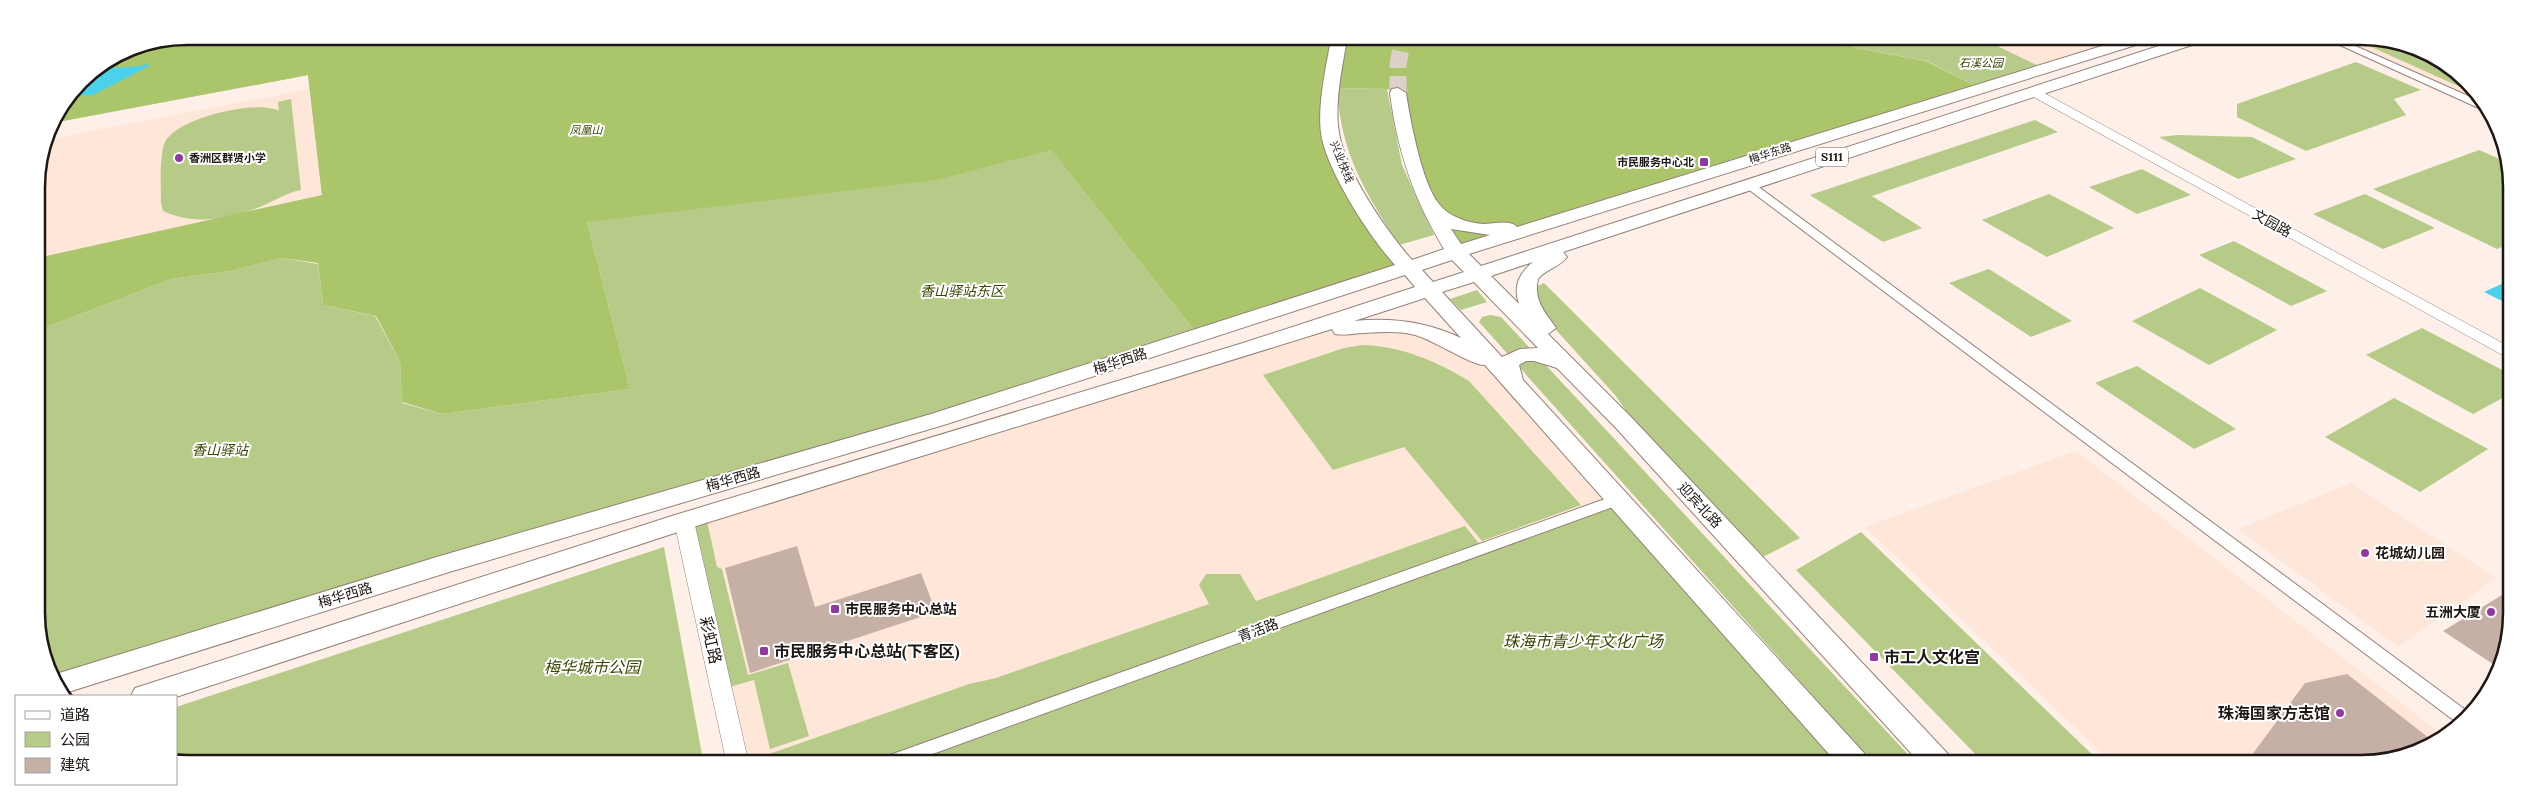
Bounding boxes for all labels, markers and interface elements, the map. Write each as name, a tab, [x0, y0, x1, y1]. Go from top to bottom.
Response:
park label: 石溪公园	[1959, 56, 2005, 70]
park label: 凤凰山	[570, 123, 603, 137]
street label: 兴业快线	[1327, 139, 1357, 185]
street label: 梅华东路	[1747, 140, 1793, 166]
road number: S111	[1816, 148, 1848, 166]
place label: 香洲区群贤小学	[189, 151, 266, 165]
marker: 香洲区群贤小学	[173, 152, 185, 164]
place label: 市民服务中心北	[1617, 155, 1694, 169]
marker: 市民服务中心北	[1698, 156, 1710, 168]
street label: 文园路	[2249, 205, 2295, 241]
park label: 香山驿站东区	[920, 282, 1006, 300]
street label: 梅华西路	[1091, 344, 1149, 378]
park label: 香山驿站	[192, 441, 250, 459]
street label: 梅华西路	[704, 463, 762, 495]
street label: 迎宾北路	[1674, 478, 1726, 532]
place label: 花城幼儿园	[2375, 544, 2445, 562]
marker: 花城幼儿园	[2359, 547, 2371, 559]
street label: 梅华西路	[316, 578, 374, 612]
place label: 市民服务中心总站	[845, 600, 957, 618]
marker: 市民服务中心总站	[829, 603, 841, 615]
place label: 五洲大厦	[2425, 603, 2481, 621]
marker: 五洲大厦	[2485, 606, 2497, 618]
street label: 彩虹路	[696, 614, 726, 666]
street label: 青活路	[1235, 614, 1281, 646]
park label: 珠海市青少年文化广场	[1503, 631, 1665, 651]
place label: 市民服务中心总站(下客区)	[774, 641, 960, 662]
marker: 市民服务中心总站(下客区)	[758, 645, 770, 657]
place label: 市工人文化宫	[1884, 647, 1980, 667]
marker: 市工人文化宫	[1868, 651, 1880, 663]
park label: 梅华城市公园	[544, 657, 642, 677]
legend	[15, 695, 178, 785]
place label: 珠海国家方志馆	[2218, 703, 2330, 723]
text: 道路	[60, 705, 90, 724]
marker: 珠海国家方志馆	[2334, 707, 2346, 719]
text: 公园	[60, 730, 90, 749]
text: 建筑	[60, 755, 90, 774]

